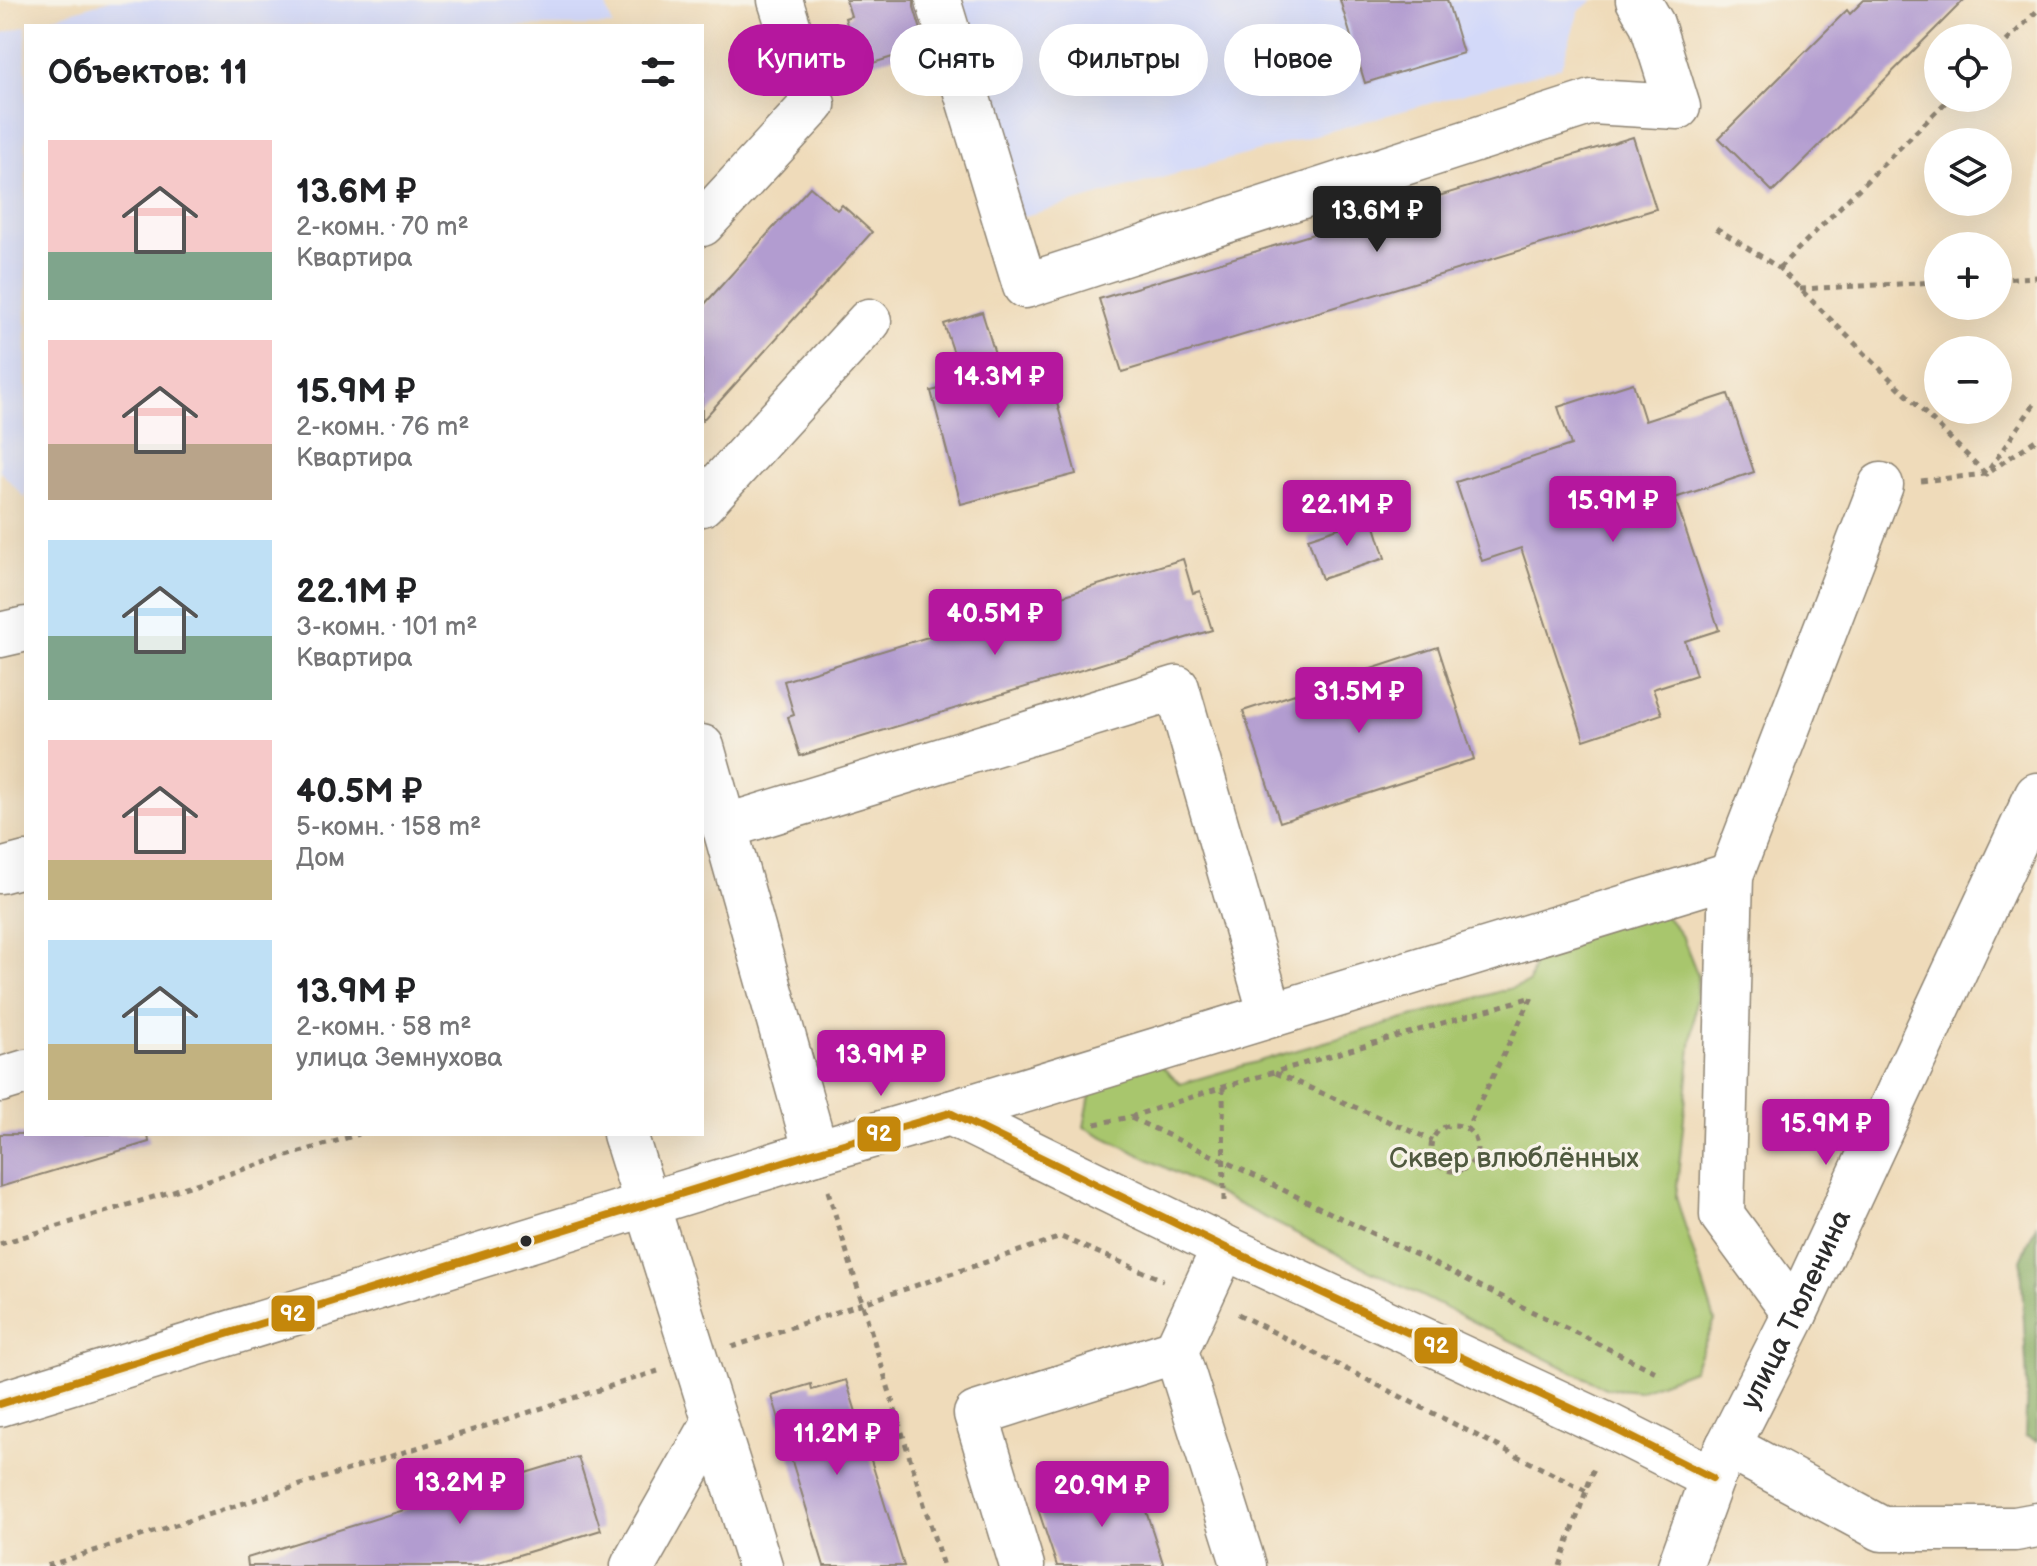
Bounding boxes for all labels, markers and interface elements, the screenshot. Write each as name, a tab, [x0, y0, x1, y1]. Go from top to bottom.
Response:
chip: Купить	[728, 24, 874, 96]
chip: Снять	[890, 24, 1023, 96]
chip: Фильтры	[1039, 24, 1208, 96]
chip: Новое	[1224, 24, 1361, 96]
map controls	[1924, 24, 2012, 424]
button: locate	[1924, 24, 2012, 112]
icon: filters	[636, 50, 680, 94]
text: Объектов: 11	[48, 52, 248, 93]
button: layers	[1924, 128, 2012, 216]
text: 13.6M ₽	[296, 171, 417, 212]
icon: home	[112, 172, 208, 268]
pin: 13.6M ₽	[1303, 186, 1451, 254]
text: 13.6M ₽	[1331, 196, 1423, 227]
text: 2-комн. · 70 m²	[296, 212, 469, 243]
button: +	[1924, 232, 2012, 320]
text: Квартира	[296, 243, 413, 274]
button: −	[1924, 336, 2012, 424]
pin: 14.3M ₽	[925, 352, 1073, 420]
text: 14.3M ₽	[953, 362, 1045, 393]
text: 15.9M ₽	[296, 371, 416, 412]
icon: home	[112, 372, 208, 468]
text: 2-комн. · 76 m²	[296, 412, 469, 443]
text: Квартира	[296, 443, 413, 474]
pin: 15.9M ₽	[1539, 476, 1687, 544]
pin: 22.1M ₽	[1273, 480, 1421, 548]
text: 15.9M ₽	[1567, 486, 1659, 517]
text: 22.1M ₽	[1301, 490, 1393, 521]
text: 22.1M ₽	[296, 571, 417, 612]
icon: home	[112, 572, 208, 668]
pin: 40.5M ₽	[921, 589, 1069, 657]
text: 40.5M ₽	[947, 599, 1043, 630]
text: 3-комн. · 101 m²	[296, 612, 478, 643]
text: Квартира	[296, 643, 413, 674]
pin: 31.5M ₽	[1285, 667, 1433, 735]
text: 31.5M ₽	[1313, 677, 1405, 708]
text: 40.5M ₽	[296, 771, 423, 812]
icon: home	[112, 772, 208, 868]
text: 5-комн. · 158 m²	[296, 812, 481, 843]
text: Дом	[296, 843, 345, 874]
text: 13.9M ₽	[296, 971, 416, 1012]
icon: home	[112, 972, 208, 1068]
text: 2-комн. · 58 m²	[296, 1012, 472, 1043]
pin: 13.9M ₽	[807, 1030, 955, 1098]
text: 13.9M ₽	[835, 1040, 927, 1071]
text: улица Земнухова	[296, 1043, 503, 1074]
pin: 15.9M ₽	[1752, 1099, 1900, 1167]
text: 15.9M ₽	[1780, 1109, 1872, 1140]
line badge: 92	[856, 1115, 902, 1153]
text: 92	[866, 1121, 892, 1148]
park label: Сквер влюблённых	[1389, 1142, 1639, 1175]
street label: улица Тюленина	[1733, 1204, 1858, 1414]
unlabelled marker	[518, 1233, 534, 1249]
line badge: 92	[270, 1294, 316, 1333]
text: 92	[280, 1301, 306, 1328]
line badge: 92	[1413, 1326, 1459, 1365]
text: 92	[1423, 1333, 1449, 1360]
pin: 11.2M ₽	[763, 1409, 911, 1477]
text: 11.2M ₽	[793, 1419, 881, 1450]
pin: 13.2M ₽	[386, 1458, 534, 1526]
pin: 20.9M ₽	[1028, 1461, 1176, 1529]
text: 13.2M ₽	[414, 1468, 506, 1499]
text: 20.9M ₽	[1054, 1471, 1150, 1502]

